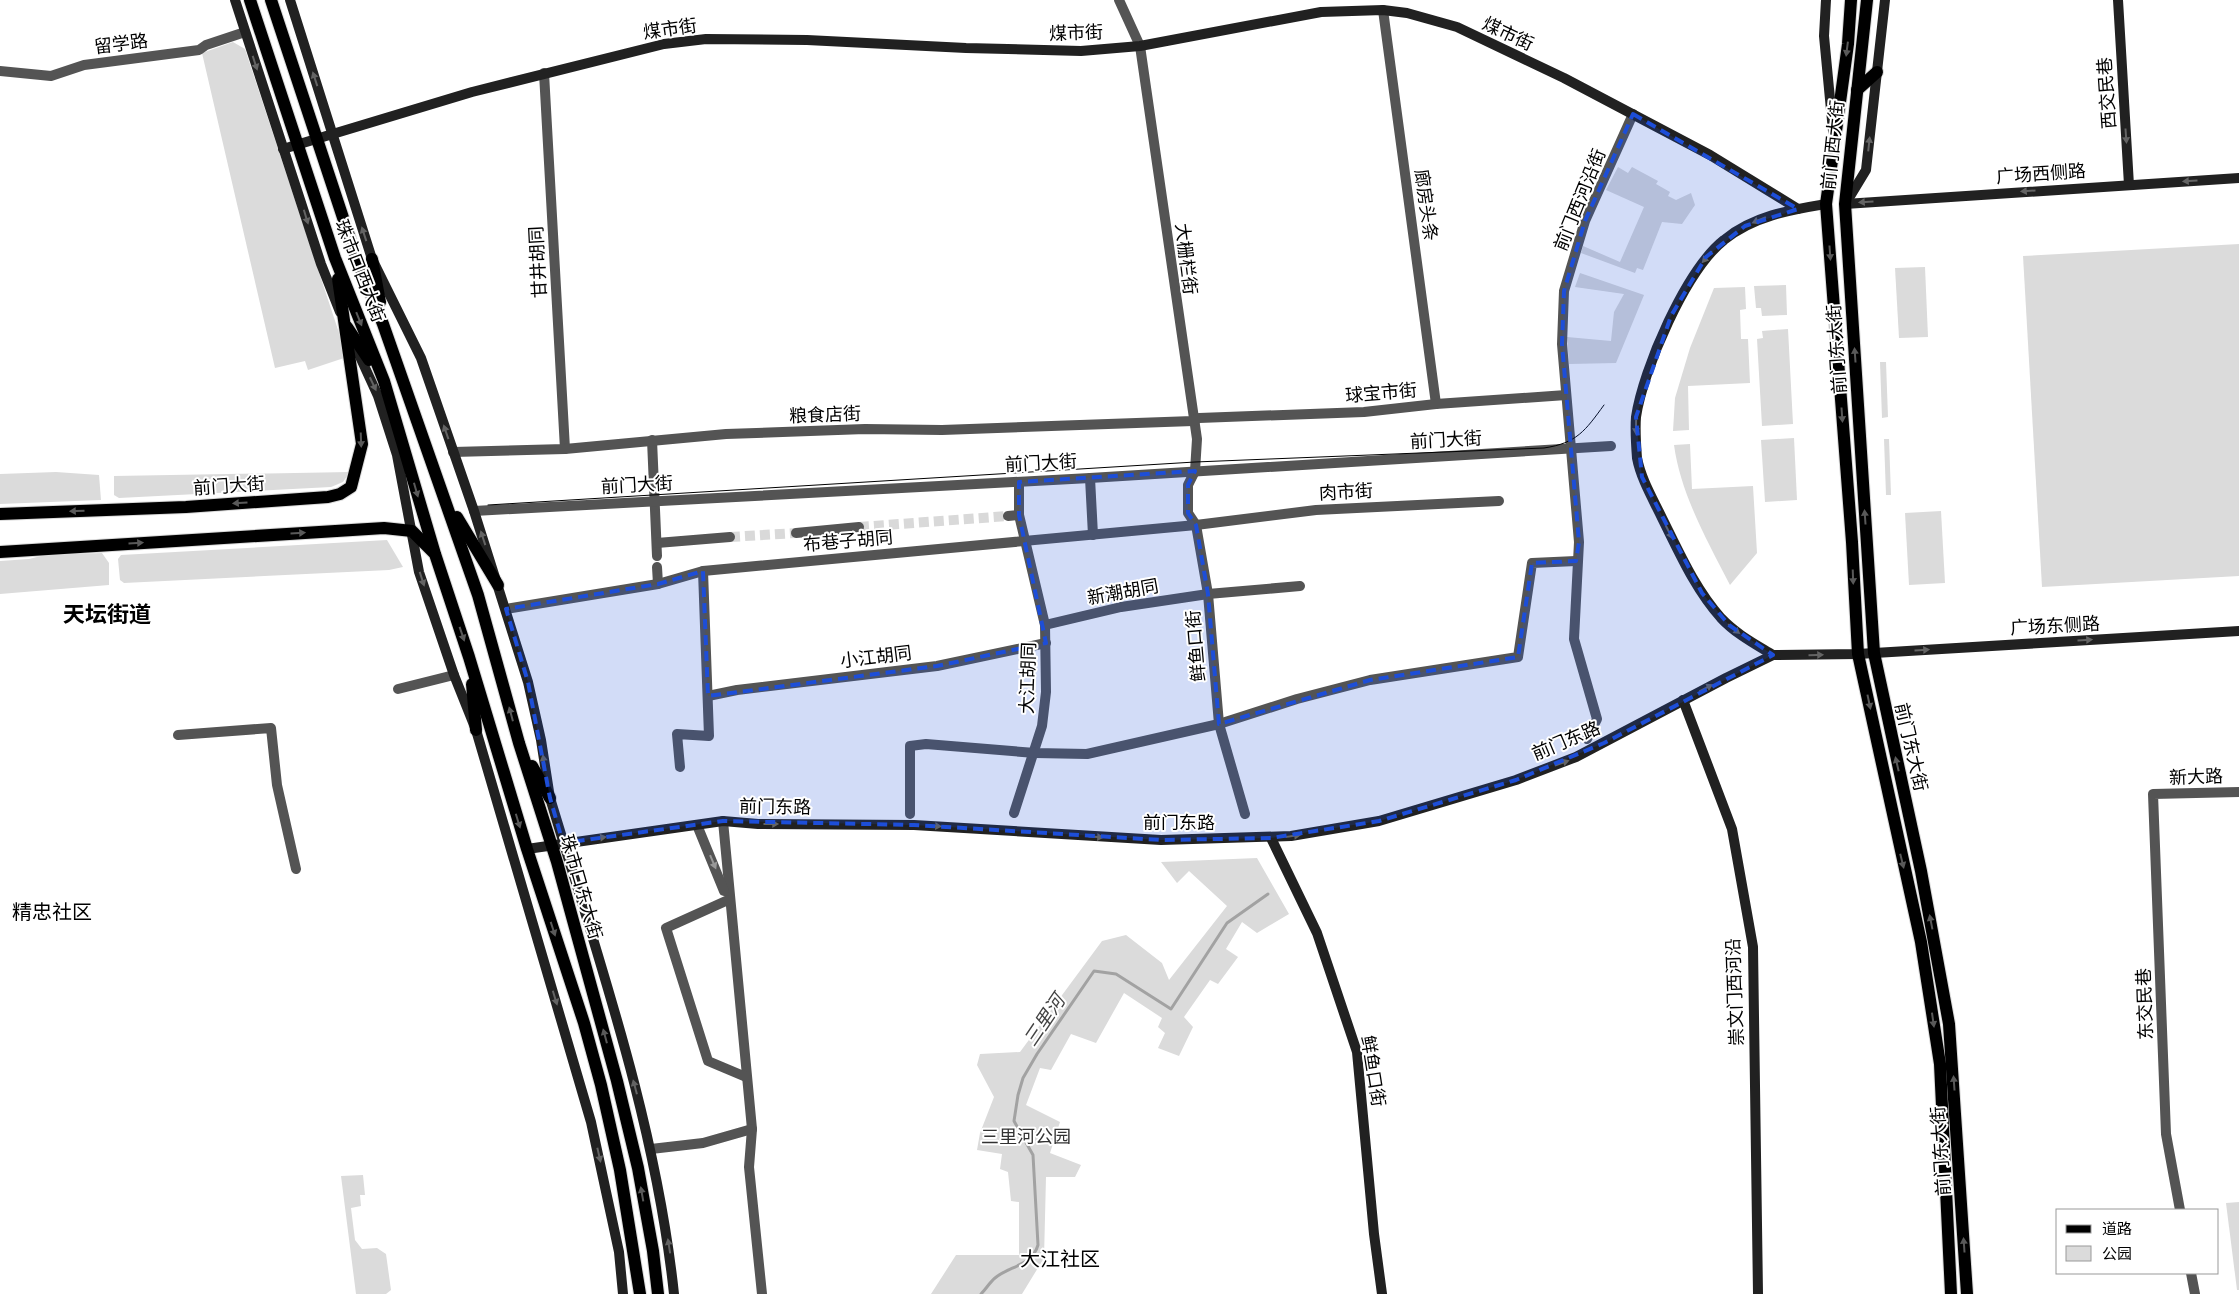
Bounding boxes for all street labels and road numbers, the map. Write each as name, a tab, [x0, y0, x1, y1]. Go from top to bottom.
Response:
street label: 煤市街	[1479, 12, 1538, 54]
street label: 煤市街	[642, 13, 698, 43]
street label: 煤市街	[1049, 20, 1103, 44]
street label: 留学路	[93, 29, 149, 57]
street label: 西交民巷	[2093, 56, 2119, 130]
street label: 前门西大街	[1816, 99, 1848, 191]
street label: 前门西河沿街	[1549, 145, 1610, 254]
street label: 广场西侧路	[1995, 159, 2087, 187]
street label: 廊房头条	[1411, 168, 1443, 242]
street label: 珠市口西大街	[331, 216, 391, 325]
street label: 大栅栏街	[1172, 222, 1202, 296]
street label: 甘井胡同	[524, 226, 550, 299]
street label: 前门东大街	[1822, 303, 1850, 395]
street label: 球宝市街	[1344, 378, 1418, 406]
street label: 粮食店街	[789, 402, 861, 426]
street label: 前门大街	[1409, 426, 1482, 452]
street label: 前门大街	[1004, 449, 1077, 475]
street label: 前门大街	[600, 471, 673, 497]
street label: 前门大街	[192, 472, 266, 498]
street label: 肉市街	[1318, 479, 1373, 503]
street label: 布巷子胡同	[802, 525, 894, 555]
street label: 新潮胡同	[1085, 574, 1160, 608]
street label: 鲜鱼口街	[1181, 609, 1209, 683]
street label: 广场东侧路	[2009, 612, 2100, 638]
street label: 小江胡同	[839, 641, 913, 671]
street label: 大江胡同	[1015, 642, 1039, 714]
street label: 前门东大街	[1891, 700, 1933, 793]
street label: 前门东路	[1528, 716, 1603, 764]
street label: 新大路	[2169, 764, 2223, 788]
street label: 前门东路	[739, 794, 811, 818]
street label: 前门东路	[1143, 811, 1215, 833]
street label: 珠市口东大街	[557, 832, 607, 942]
street label: 崇文门西河沿	[1721, 938, 1747, 1046]
street label: 东交民巷	[2132, 968, 2156, 1040]
street label: 鲜鱼口街	[1357, 1034, 1390, 1108]
street label: 前门东大街	[1926, 1105, 1954, 1197]

